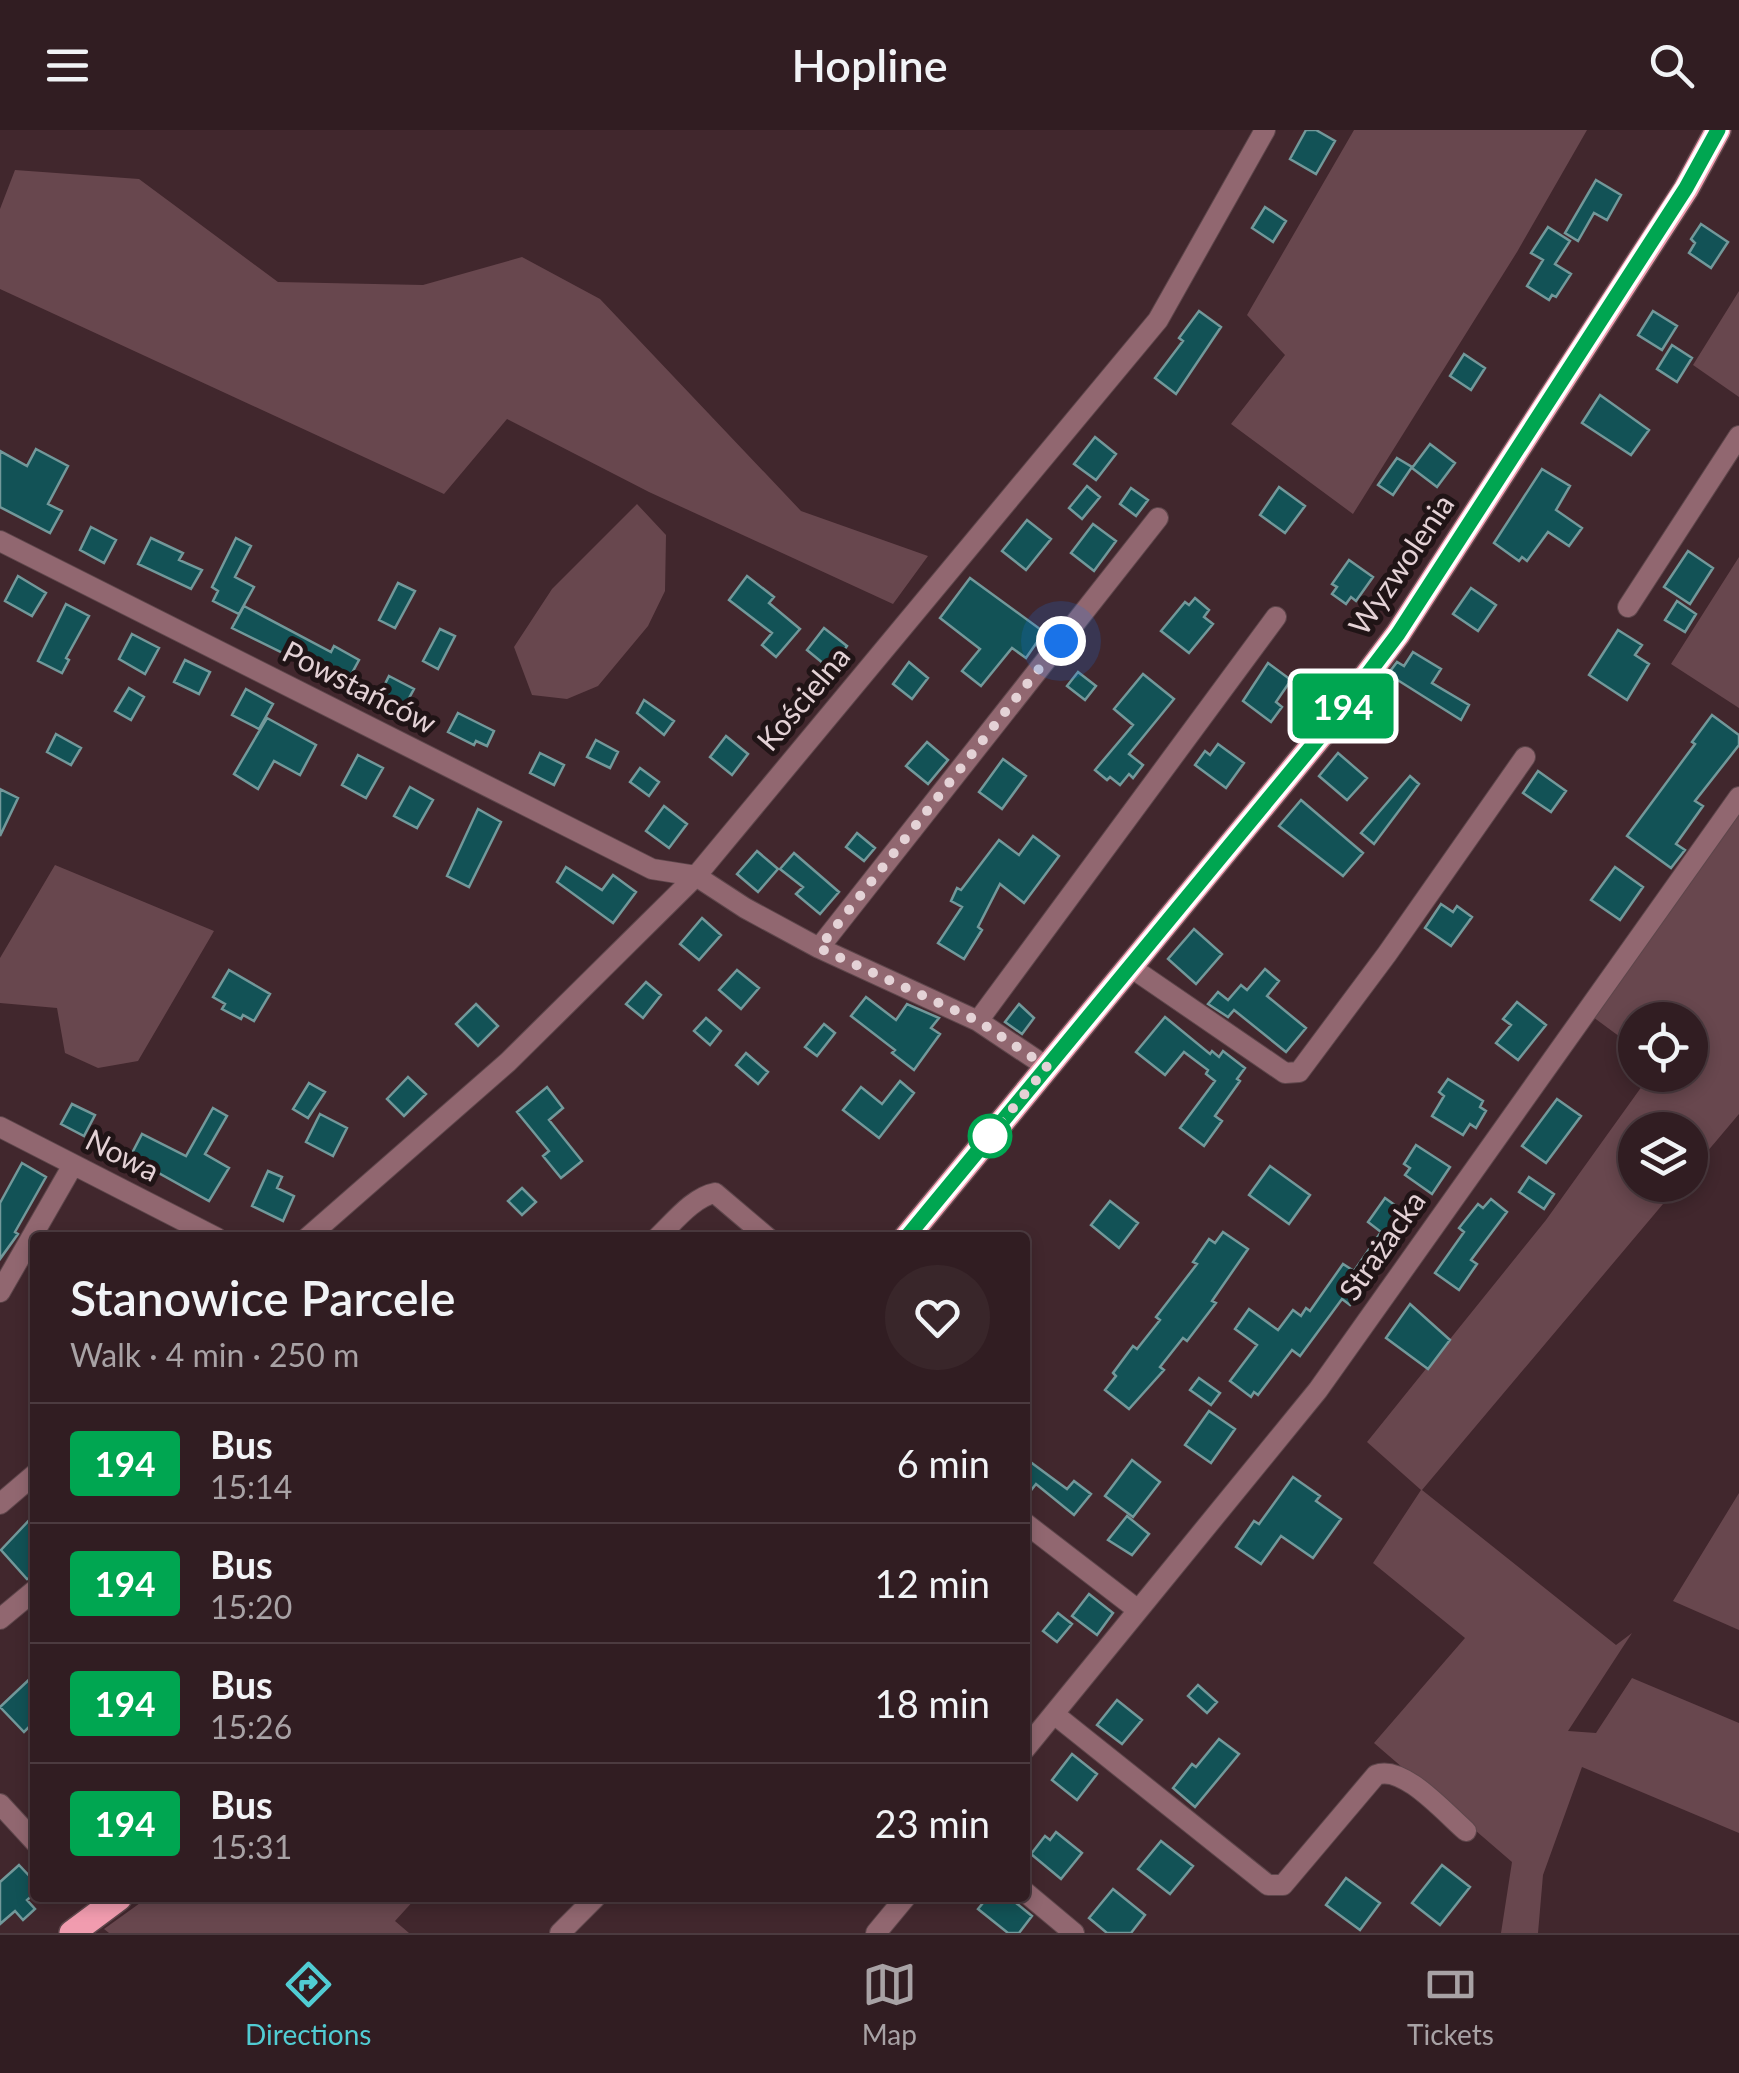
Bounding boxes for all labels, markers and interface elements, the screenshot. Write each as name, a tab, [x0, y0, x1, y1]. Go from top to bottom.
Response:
icon: menu	[40, 38, 95, 93]
text: Hopline	[791, 38, 948, 92]
icon: search	[1644, 38, 1699, 93]
street label: Wyzwolenia	[1340, 487, 1460, 641]
your location	[1036, 616, 1086, 666]
street label: Powstańców	[277, 632, 443, 740]
street label: Kościelna	[749, 638, 856, 757]
line badge: 194	[1286, 674, 1400, 738]
text: 194	[1313, 685, 1373, 727]
map controls	[1618, 1002, 1708, 1202]
button: locate	[1618, 1002, 1708, 1092]
button: layers	[1618, 1112, 1708, 1202]
unlabelled marker	[969, 1115, 1011, 1157]
street label: Nowa	[80, 1121, 166, 1188]
street label: Strażacka	[1331, 1183, 1432, 1306]
button: heart	[885, 1265, 990, 1370]
text: Stanowice Parcele	[70, 1269, 456, 1326]
text: Walk · 4 min · 250 m	[70, 1335, 359, 1374]
text: Bus	[210, 1421, 273, 1467]
text: 6 min	[897, 1440, 990, 1486]
text: 194	[95, 1442, 155, 1484]
text: 15:14	[210, 1467, 292, 1506]
text: Bus	[210, 1541, 273, 1587]
text: 12 min	[875, 1560, 990, 1606]
text: 194	[95, 1562, 155, 1604]
text: 15:20	[210, 1587, 292, 1626]
text: Bus	[210, 1661, 273, 1707]
text: 18 min	[875, 1680, 990, 1726]
text: 194	[95, 1682, 155, 1724]
text: 15:26	[210, 1707, 292, 1746]
text: Bus	[210, 1781, 273, 1827]
text: 23 min	[875, 1800, 990, 1846]
text: 194	[95, 1802, 155, 1844]
text: 15:31	[210, 1827, 292, 1866]
tab: Directions	[245, 1957, 371, 2051]
tab: Map	[862, 1957, 917, 2051]
tab: Tickets	[1407, 1957, 1494, 2051]

